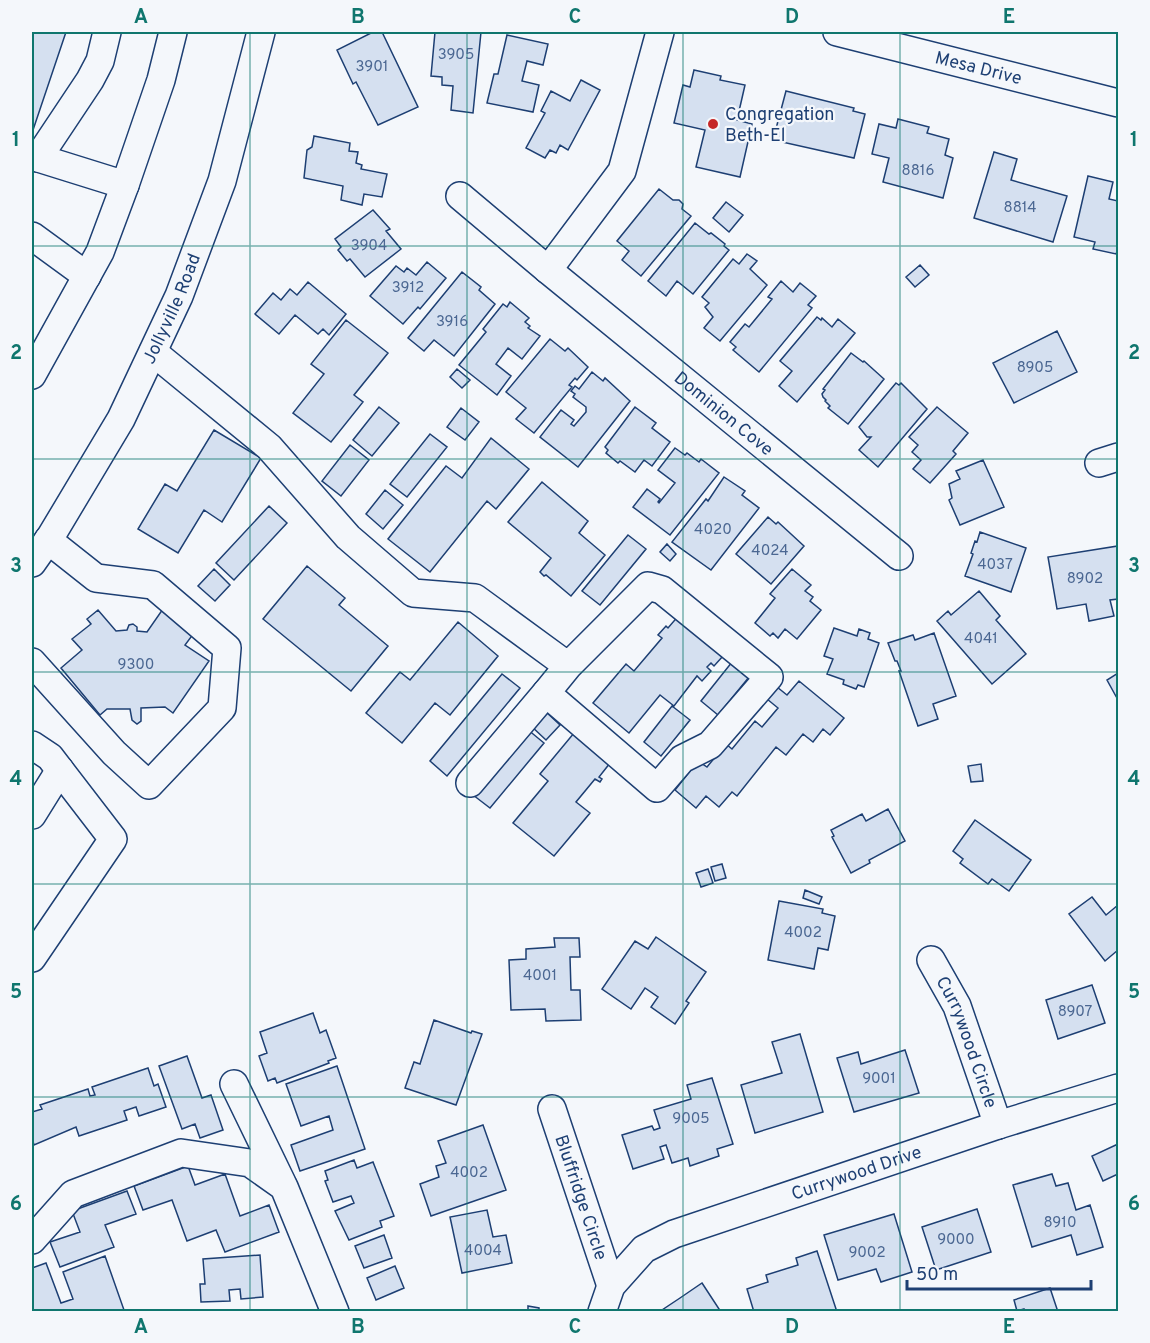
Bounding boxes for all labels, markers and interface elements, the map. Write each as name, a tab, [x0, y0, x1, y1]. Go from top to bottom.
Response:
text: A	[134, 5, 148, 31]
text: B	[351, 5, 365, 31]
text: C	[569, 5, 581, 31]
text: D	[785, 5, 799, 31]
text: E	[1003, 5, 1015, 31]
house number: 3905	[438, 46, 474, 65]
street label: Mesa Drive	[932, 47, 1024, 91]
house number: 3901	[356, 58, 388, 77]
place label: Congregation Beth-El	[725, 104, 834, 148]
marker: Congregation Beth-El	[706, 117, 720, 131]
text: 1	[12, 128, 20, 154]
text: 1	[1130, 128, 1138, 154]
house number: 8816	[902, 162, 934, 181]
house number: 8814	[1004, 199, 1036, 218]
house number: 3904	[351, 237, 387, 256]
street label: Jollyville Road	[139, 251, 207, 368]
house number: 3912	[392, 279, 424, 298]
house number: 3916	[436, 313, 468, 332]
text: 2	[10, 341, 22, 367]
text: 2	[1128, 341, 1140, 367]
house number: 8905	[1017, 359, 1053, 378]
street label: Dominion Cove	[669, 367, 777, 462]
house number: 4020	[694, 521, 732, 540]
house number: 4024	[751, 542, 789, 561]
text: 3	[10, 554, 22, 580]
text: 3	[1128, 554, 1140, 580]
house number: 4037	[977, 556, 1013, 575]
house number: 8902	[1067, 570, 1103, 589]
house number: 4041	[964, 630, 998, 649]
house number: 9300	[118, 656, 154, 675]
text: 4	[10, 767, 22, 793]
text: 4	[1128, 767, 1140, 793]
house number: 4002	[784, 924, 822, 943]
house number: 4001	[523, 967, 557, 986]
street label: Currywood Circle	[930, 973, 1001, 1111]
text: 5	[10, 980, 22, 1006]
text: 5	[1128, 980, 1140, 1006]
house number: 8907	[1058, 1003, 1093, 1022]
house number: 9001	[862, 1070, 896, 1089]
house number: 9005	[672, 1110, 710, 1129]
street label: Bluffridge Circle	[548, 1132, 612, 1263]
street label: Currywood Drive	[789, 1142, 925, 1207]
house number: 4002	[450, 1164, 488, 1183]
text: 6	[10, 1192, 22, 1218]
text: 6	[1128, 1192, 1140, 1218]
house number: 8910	[1043, 1214, 1077, 1233]
house number: 9000	[937, 1231, 975, 1250]
house number: 4004	[464, 1242, 502, 1261]
house number: 9002	[848, 1244, 886, 1263]
scale bar	[907, 1253, 1092, 1291]
text: 50 m	[916, 1264, 958, 1287]
text: A	[134, 1315, 148, 1341]
text: B	[351, 1315, 365, 1341]
text: C	[569, 1315, 581, 1341]
text: D	[785, 1315, 799, 1341]
text: E	[1003, 1315, 1015, 1341]

